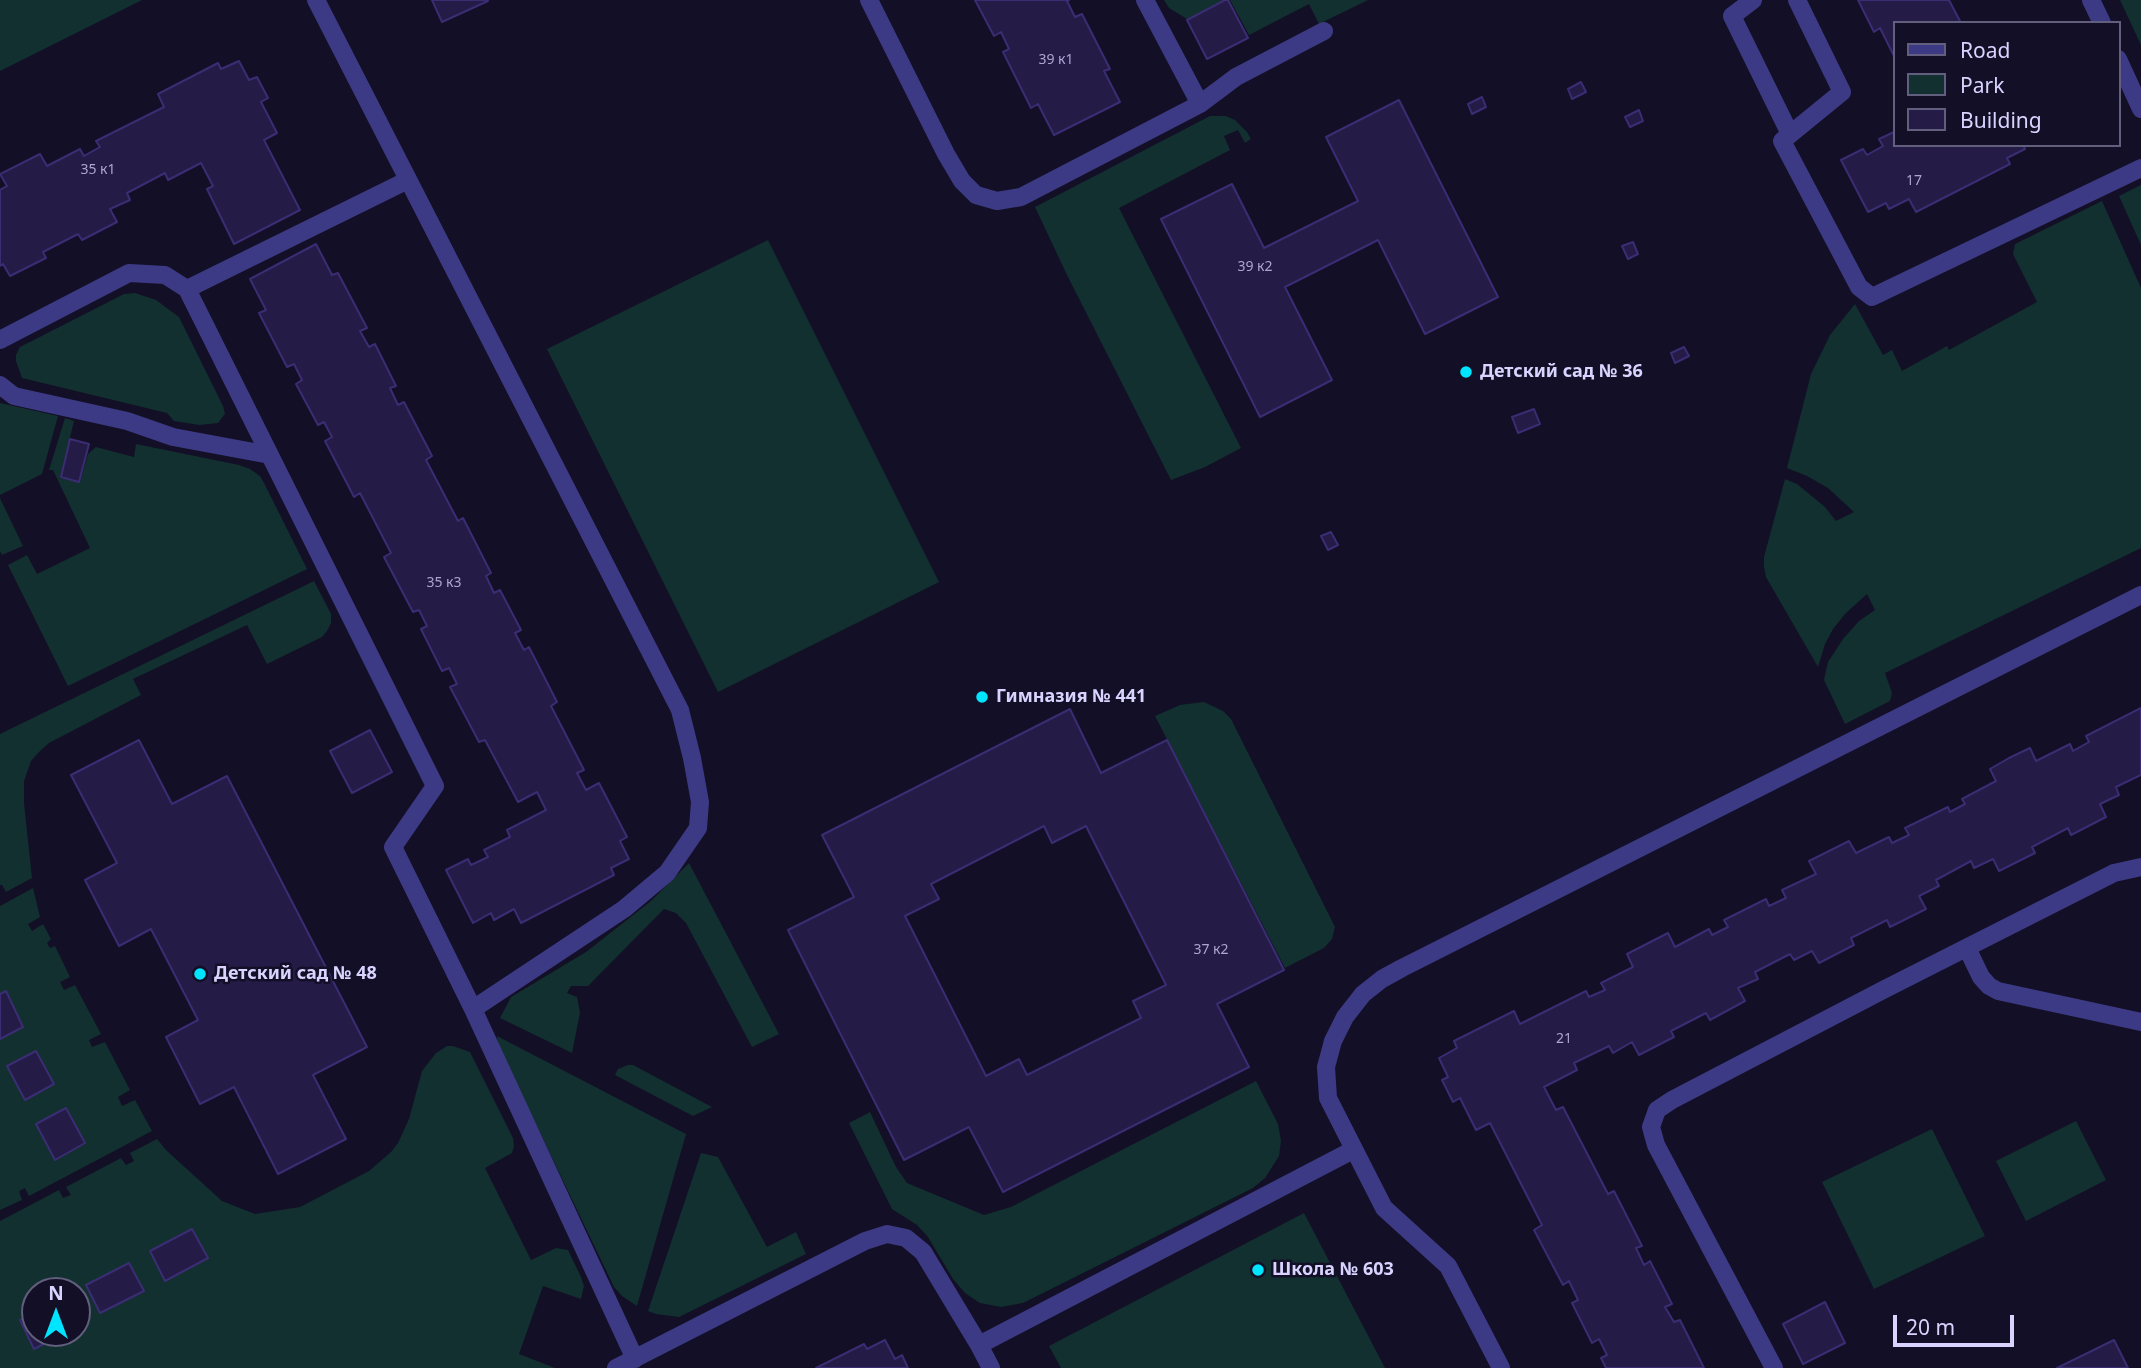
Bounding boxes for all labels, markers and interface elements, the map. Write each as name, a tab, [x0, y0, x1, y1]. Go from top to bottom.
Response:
legend	[1892, 21, 2120, 147]
text: Road	[1960, 36, 2010, 64]
house number: 39 к1	[1038, 52, 1074, 68]
text: Park	[1960, 71, 2004, 99]
text: Building	[1960, 106, 2042, 134]
house number: 35 к1	[80, 162, 116, 178]
house number: 17	[1906, 173, 1922, 189]
house number: 39 к2	[1237, 259, 1273, 275]
place label: Детский сад № 36	[1480, 361, 1643, 383]
marker: Детский сад № 36	[1458, 364, 1474, 380]
house number: 35 к3	[426, 575, 462, 591]
place label: Гимназия № 441	[996, 686, 1146, 708]
marker: Гимназия № 441	[974, 689, 990, 705]
house number: 37 к2	[1193, 942, 1229, 958]
place label: Детский сад № 48	[214, 963, 377, 985]
marker: Детский сад № 48	[192, 966, 208, 982]
house number: 21	[1556, 1031, 1572, 1047]
place label: Школа № 603	[1272, 1259, 1394, 1281]
marker: Школа № 603	[1250, 1262, 1266, 1278]
north arrow	[21, 1277, 91, 1347]
text: N	[48, 1280, 64, 1306]
scale bar	[1896, 1302, 2017, 1346]
text: 20 m	[1906, 1313, 1955, 1341]

